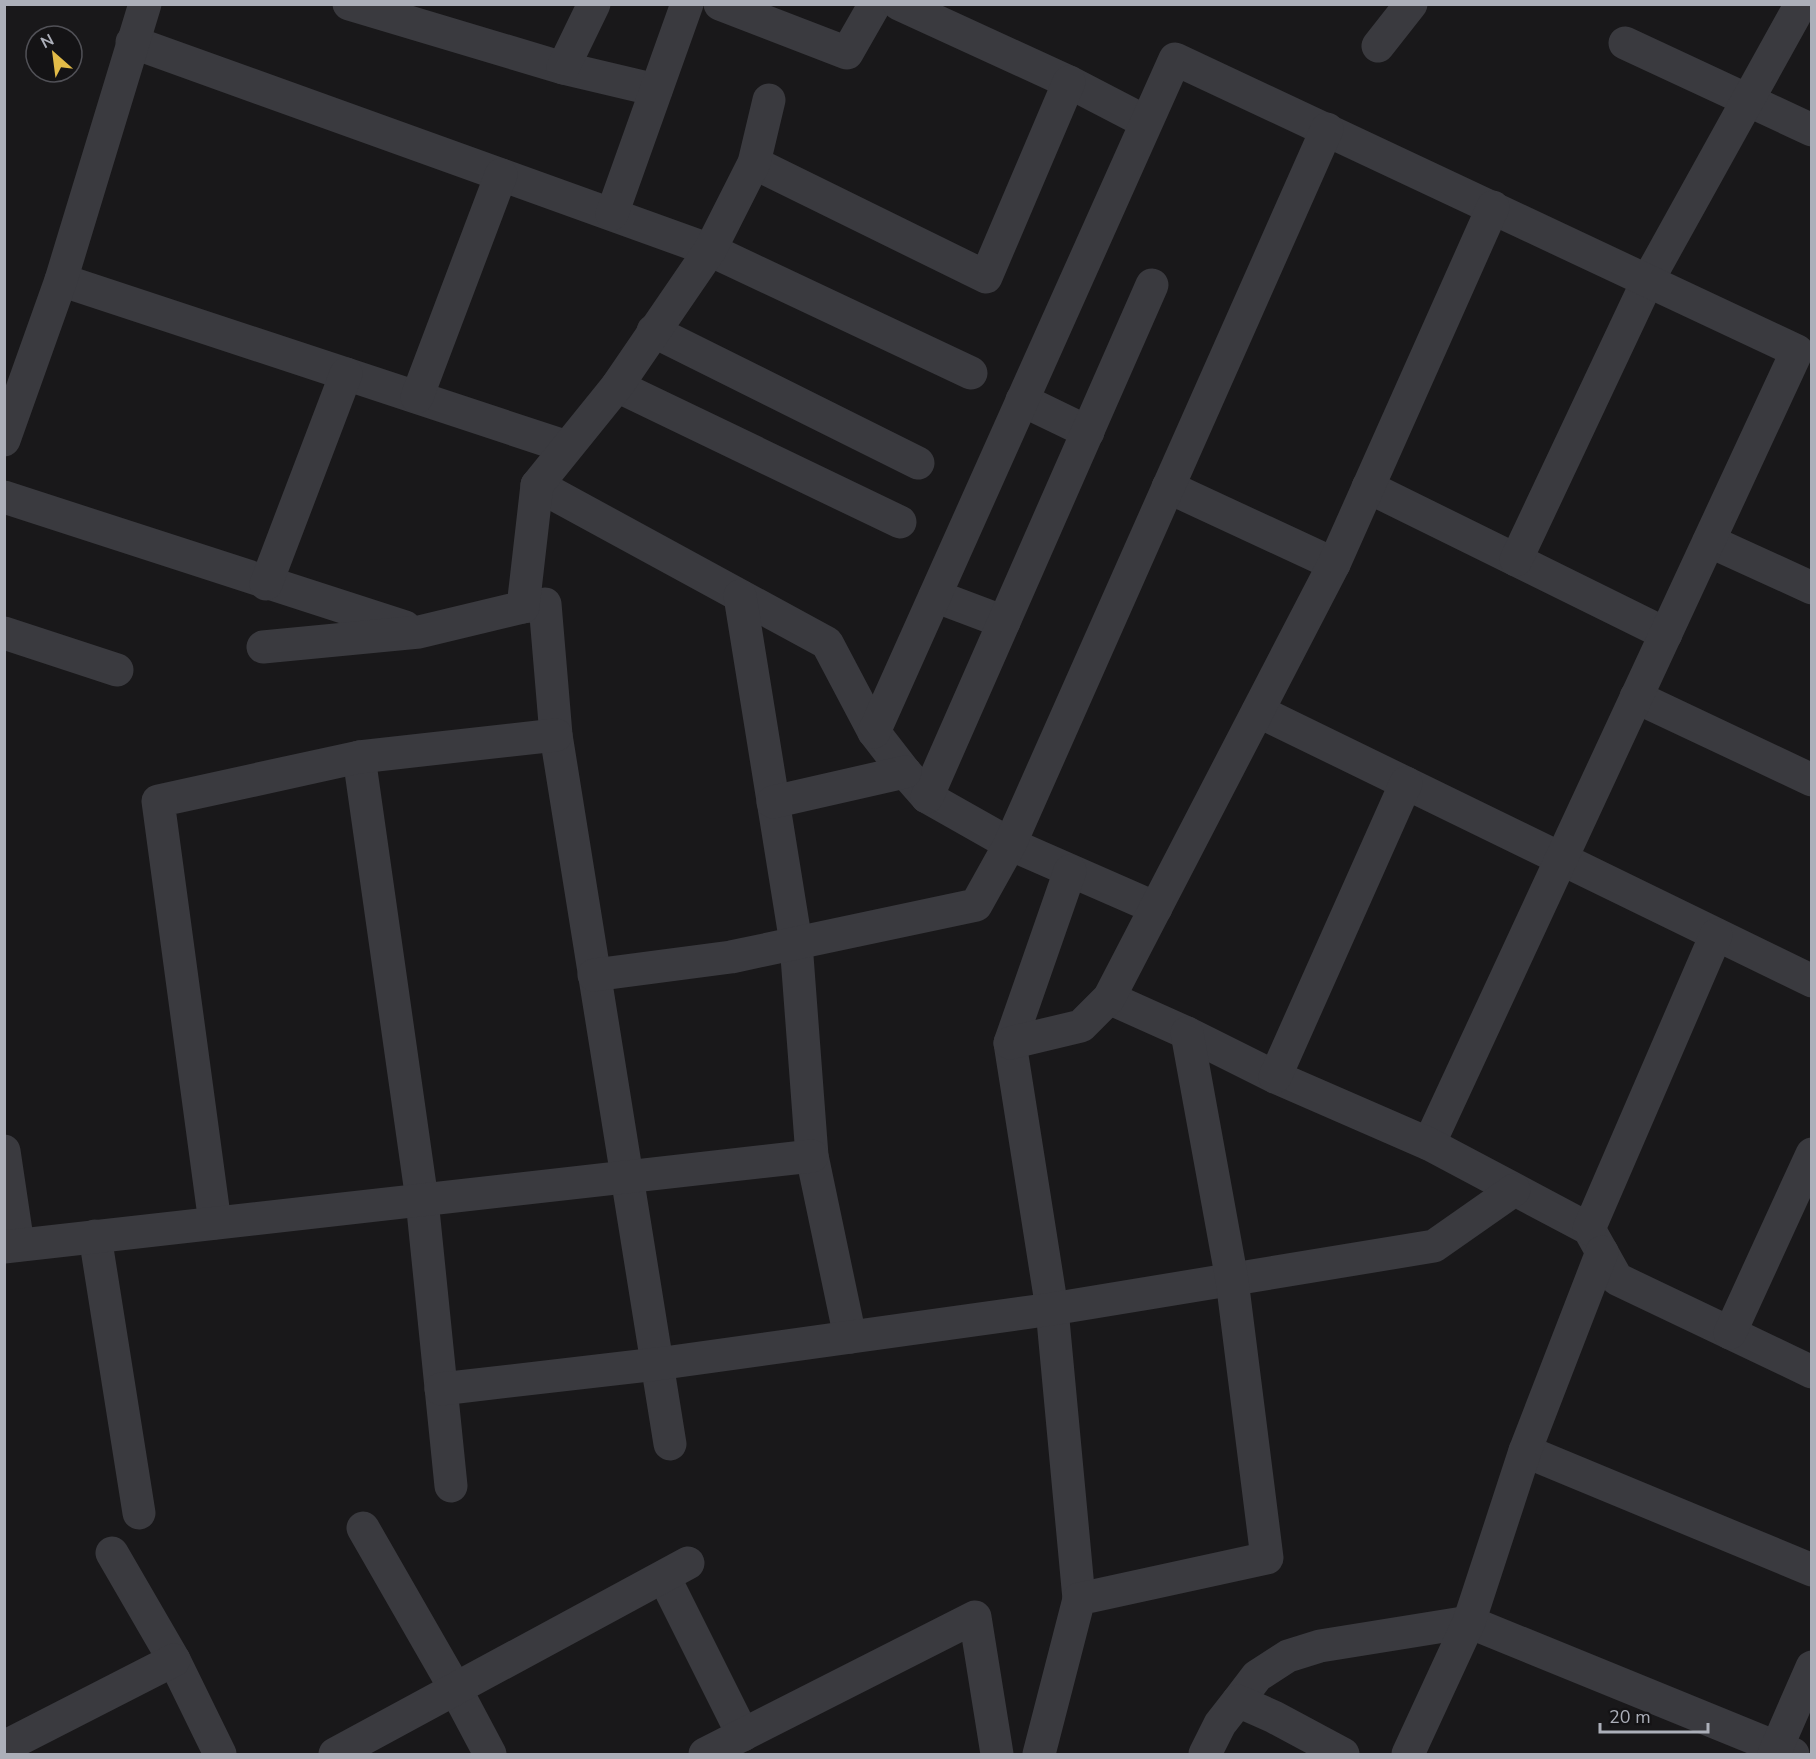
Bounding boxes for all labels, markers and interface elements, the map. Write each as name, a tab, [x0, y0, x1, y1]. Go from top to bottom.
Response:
north arrow	[24, 24, 84, 84]
text: N	[37, 29, 58, 54]
scale bar	[1600, 1696, 1708, 1734]
text: 20 m	[1609, 1705, 1651, 1729]

